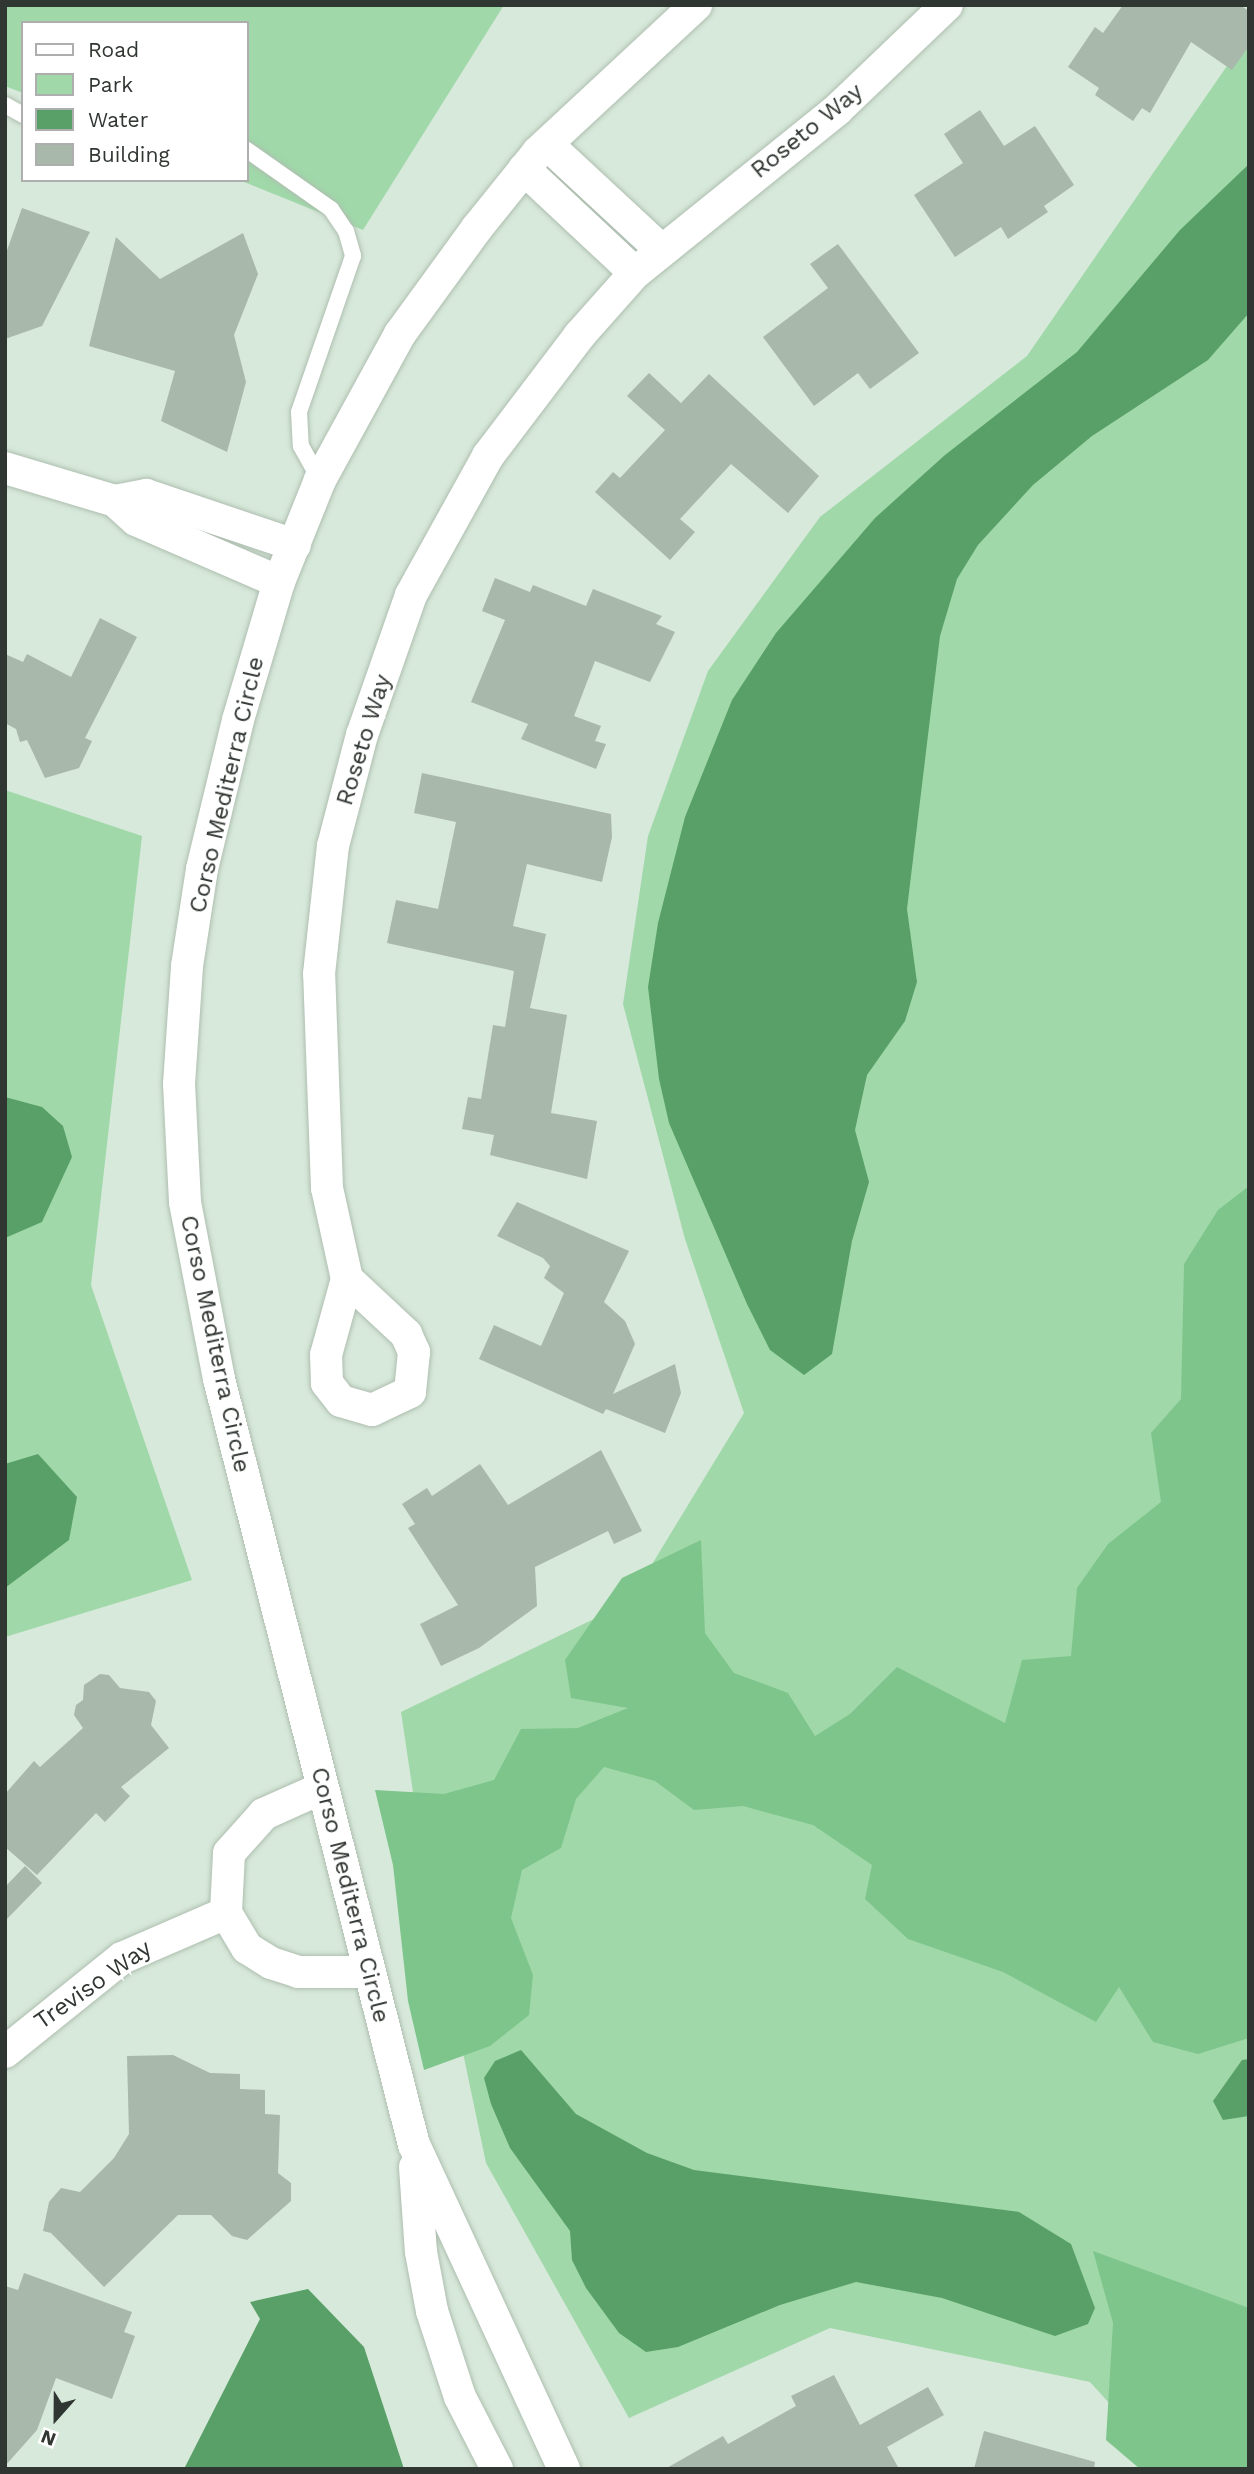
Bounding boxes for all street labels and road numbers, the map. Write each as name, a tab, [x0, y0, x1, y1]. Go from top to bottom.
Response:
street label: Roseto Way	[745, 77, 869, 185]
street label: Corso Mediterra Circle	[183, 654, 271, 916]
street label: Roseto Way	[330, 671, 398, 809]
street label: Corso Mediterra Circle	[174, 1212, 256, 1476]
street label: Corso Mediterra Circle	[304, 1764, 396, 2026]
street label: Treviso Way	[29, 1934, 157, 2036]

